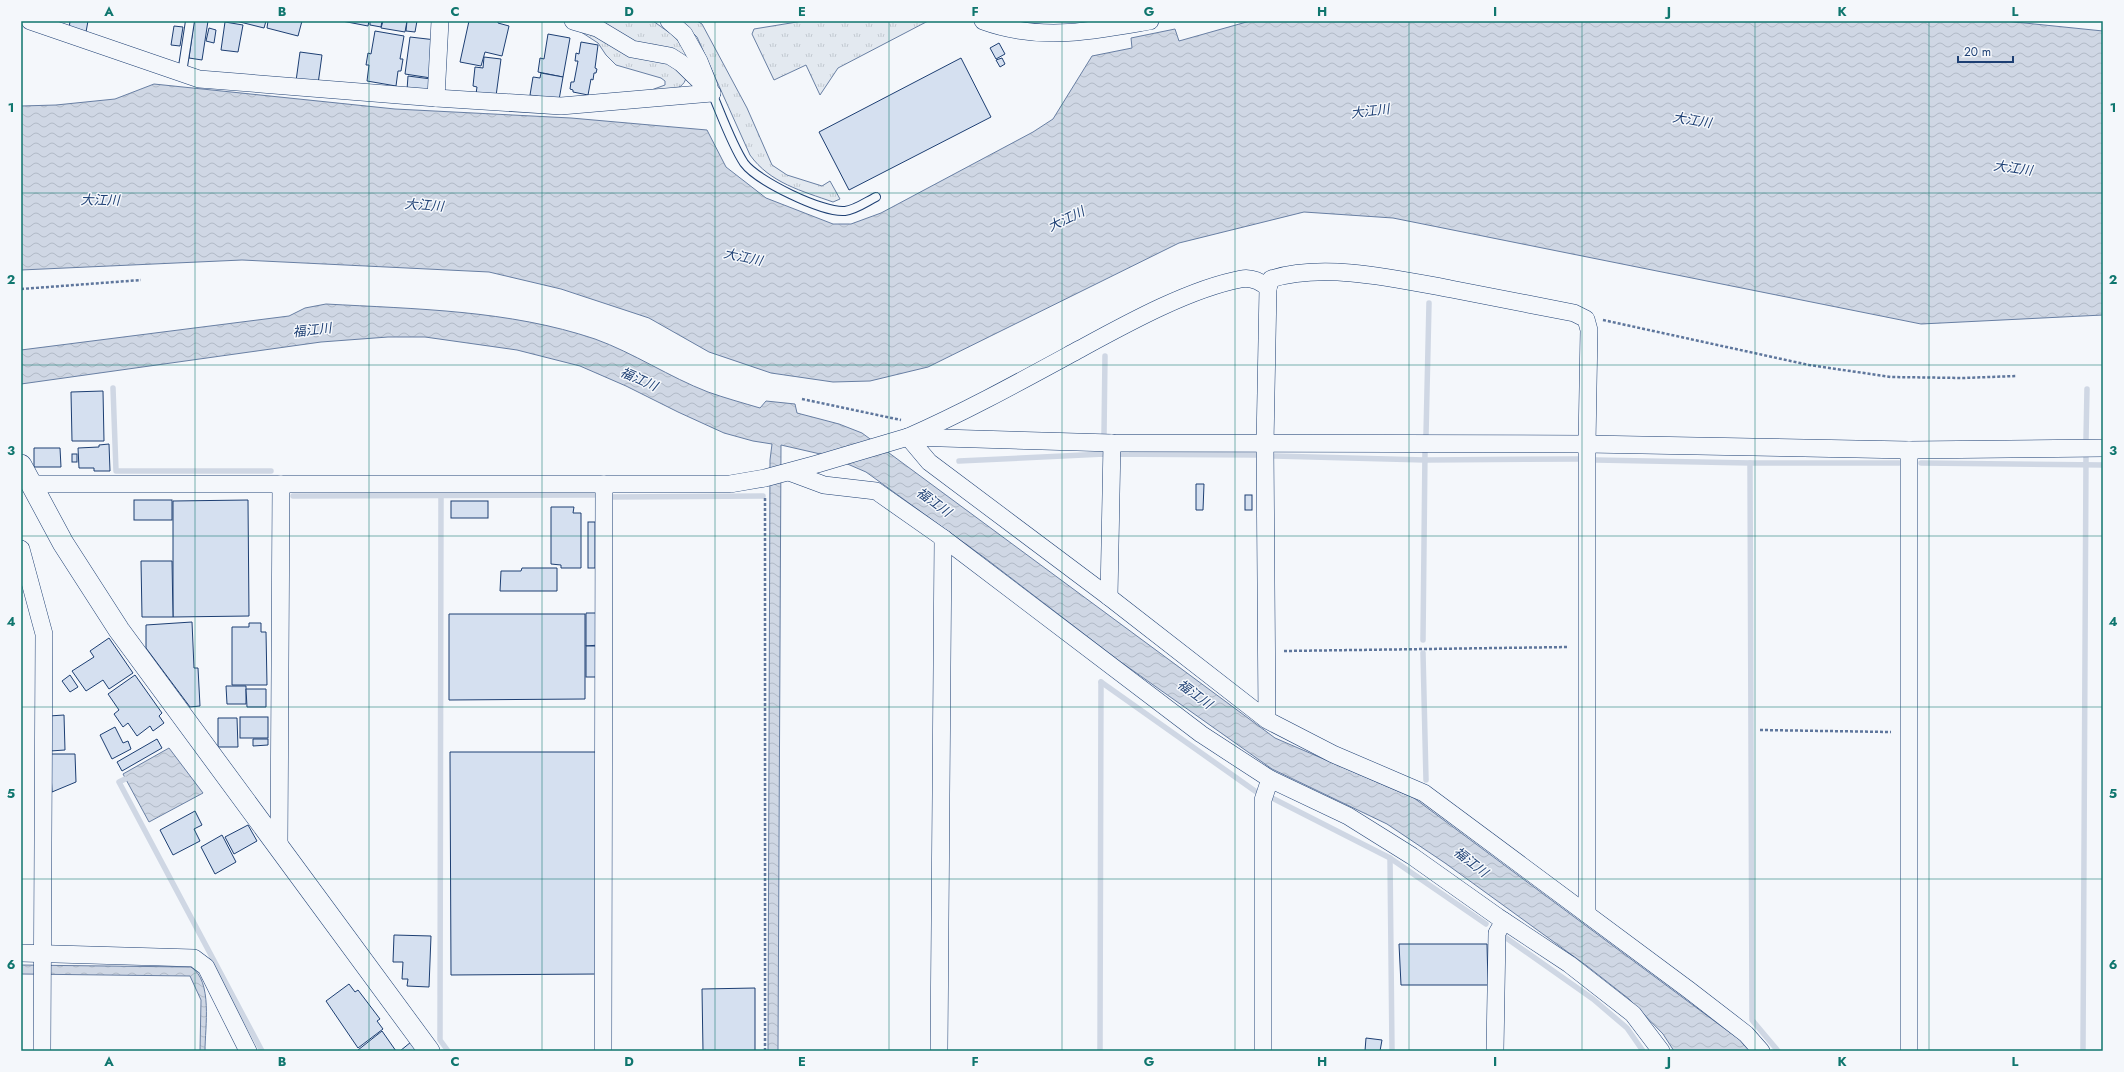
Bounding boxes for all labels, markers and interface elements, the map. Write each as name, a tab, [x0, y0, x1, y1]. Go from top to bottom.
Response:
text: A	[103, 2, 114, 21]
text: B	[278, 2, 287, 21]
text: C	[450, 2, 460, 21]
text: D	[624, 2, 634, 21]
text: E	[798, 2, 806, 21]
text: F	[971, 2, 979, 21]
text: G	[1144, 2, 1155, 21]
text: H	[1317, 2, 1327, 21]
text: I	[1493, 2, 1497, 21]
text: J	[1664, 2, 1671, 21]
text: K	[1837, 2, 1847, 21]
text: L	[2012, 2, 2019, 21]
scale bar	[1958, 38, 2013, 64]
text: 20 m	[1964, 43, 1991, 61]
text: 1	[8, 98, 14, 117]
text: 1	[2110, 98, 2116, 117]
water label: 大江川	[1349, 99, 1392, 123]
water label: 大江川	[1671, 108, 1715, 133]
water label: 大江川	[1992, 156, 2036, 180]
water label: 大江川	[80, 190, 122, 210]
water label: 大江川	[404, 194, 446, 216]
water label: 大江川	[1044, 201, 1089, 236]
water label: 大江川	[722, 244, 766, 271]
text: 2	[7, 270, 15, 289]
text: 2	[2109, 270, 2117, 289]
water label: 福江川	[291, 318, 334, 342]
water label: 福江川	[617, 362, 662, 396]
text: 3	[7, 441, 15, 460]
text: 3	[2109, 441, 2117, 460]
water label: 福江川	[913, 483, 957, 522]
text: 4	[6, 612, 16, 631]
text: 4	[2108, 612, 2118, 631]
water label: 福江川	[1174, 675, 1218, 714]
text: 5	[7, 784, 15, 803]
text: 5	[2109, 784, 2117, 803]
water label: 福江川	[1450, 843, 1494, 883]
text: 6	[7, 955, 16, 974]
text: 6	[2109, 955, 2118, 974]
text: A	[103, 1052, 114, 1071]
text: B	[278, 1052, 287, 1071]
text: C	[450, 1052, 460, 1071]
text: D	[624, 1052, 634, 1071]
text: E	[798, 1052, 806, 1071]
text: F	[971, 1052, 979, 1071]
text: G	[1144, 1052, 1155, 1071]
text: H	[1317, 1052, 1327, 1071]
text: I	[1493, 1052, 1497, 1071]
text: J	[1664, 1052, 1671, 1071]
text: K	[1837, 1052, 1847, 1071]
text: L	[2012, 1052, 2019, 1071]

